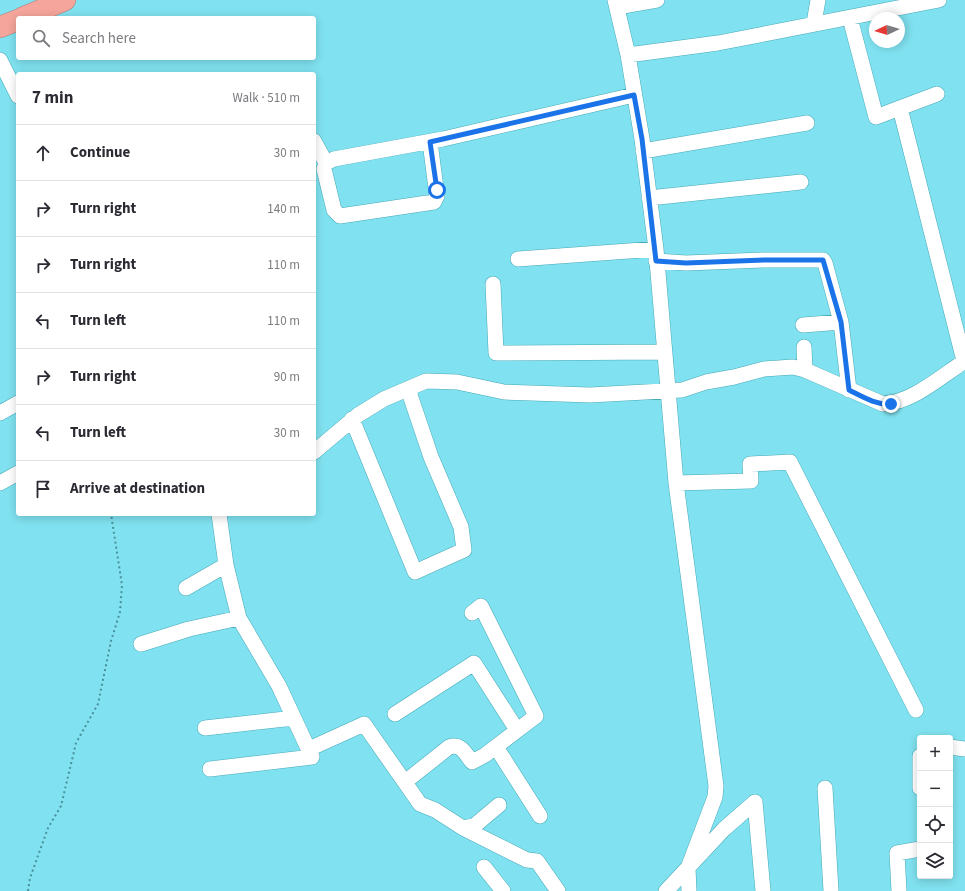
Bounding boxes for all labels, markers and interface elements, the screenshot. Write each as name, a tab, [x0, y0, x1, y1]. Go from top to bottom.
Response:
north arrow	[869, 12, 905, 48]
search box	[16, 16, 316, 60]
icon: search	[30, 27, 52, 49]
text: Search here	[62, 28, 136, 49]
text: 7 min	[32, 86, 73, 110]
text: Walk · 510 m	[232, 89, 300, 107]
icon: ahead	[32, 142, 54, 164]
text: Continue	[70, 142, 130, 163]
text: 30 m	[274, 144, 300, 162]
route start	[428, 181, 446, 199]
icon: right	[32, 198, 54, 220]
text: Turn right	[70, 198, 136, 219]
text: 140 m	[267, 200, 300, 218]
icon: right	[32, 254, 54, 276]
text: Turn right	[70, 254, 136, 275]
text: 110 m	[267, 256, 300, 274]
icon: left	[32, 310, 54, 332]
text: Turn left	[70, 310, 126, 331]
text: 110 m	[267, 312, 300, 330]
icon: right	[32, 366, 54, 388]
text: Turn right	[70, 366, 136, 387]
text: 90 m	[274, 368, 300, 386]
route end	[882, 395, 900, 413]
icon: left	[32, 422, 54, 444]
text: Turn left	[70, 422, 126, 443]
text: 30 m	[274, 424, 300, 442]
icon: arrive	[32, 478, 54, 500]
text: Arrive at destination	[70, 478, 205, 499]
map controls	[917, 735, 953, 879]
button: +	[917, 735, 953, 771]
button: −	[917, 771, 953, 807]
button: locate	[917, 807, 953, 843]
button: layers	[917, 843, 953, 879]

